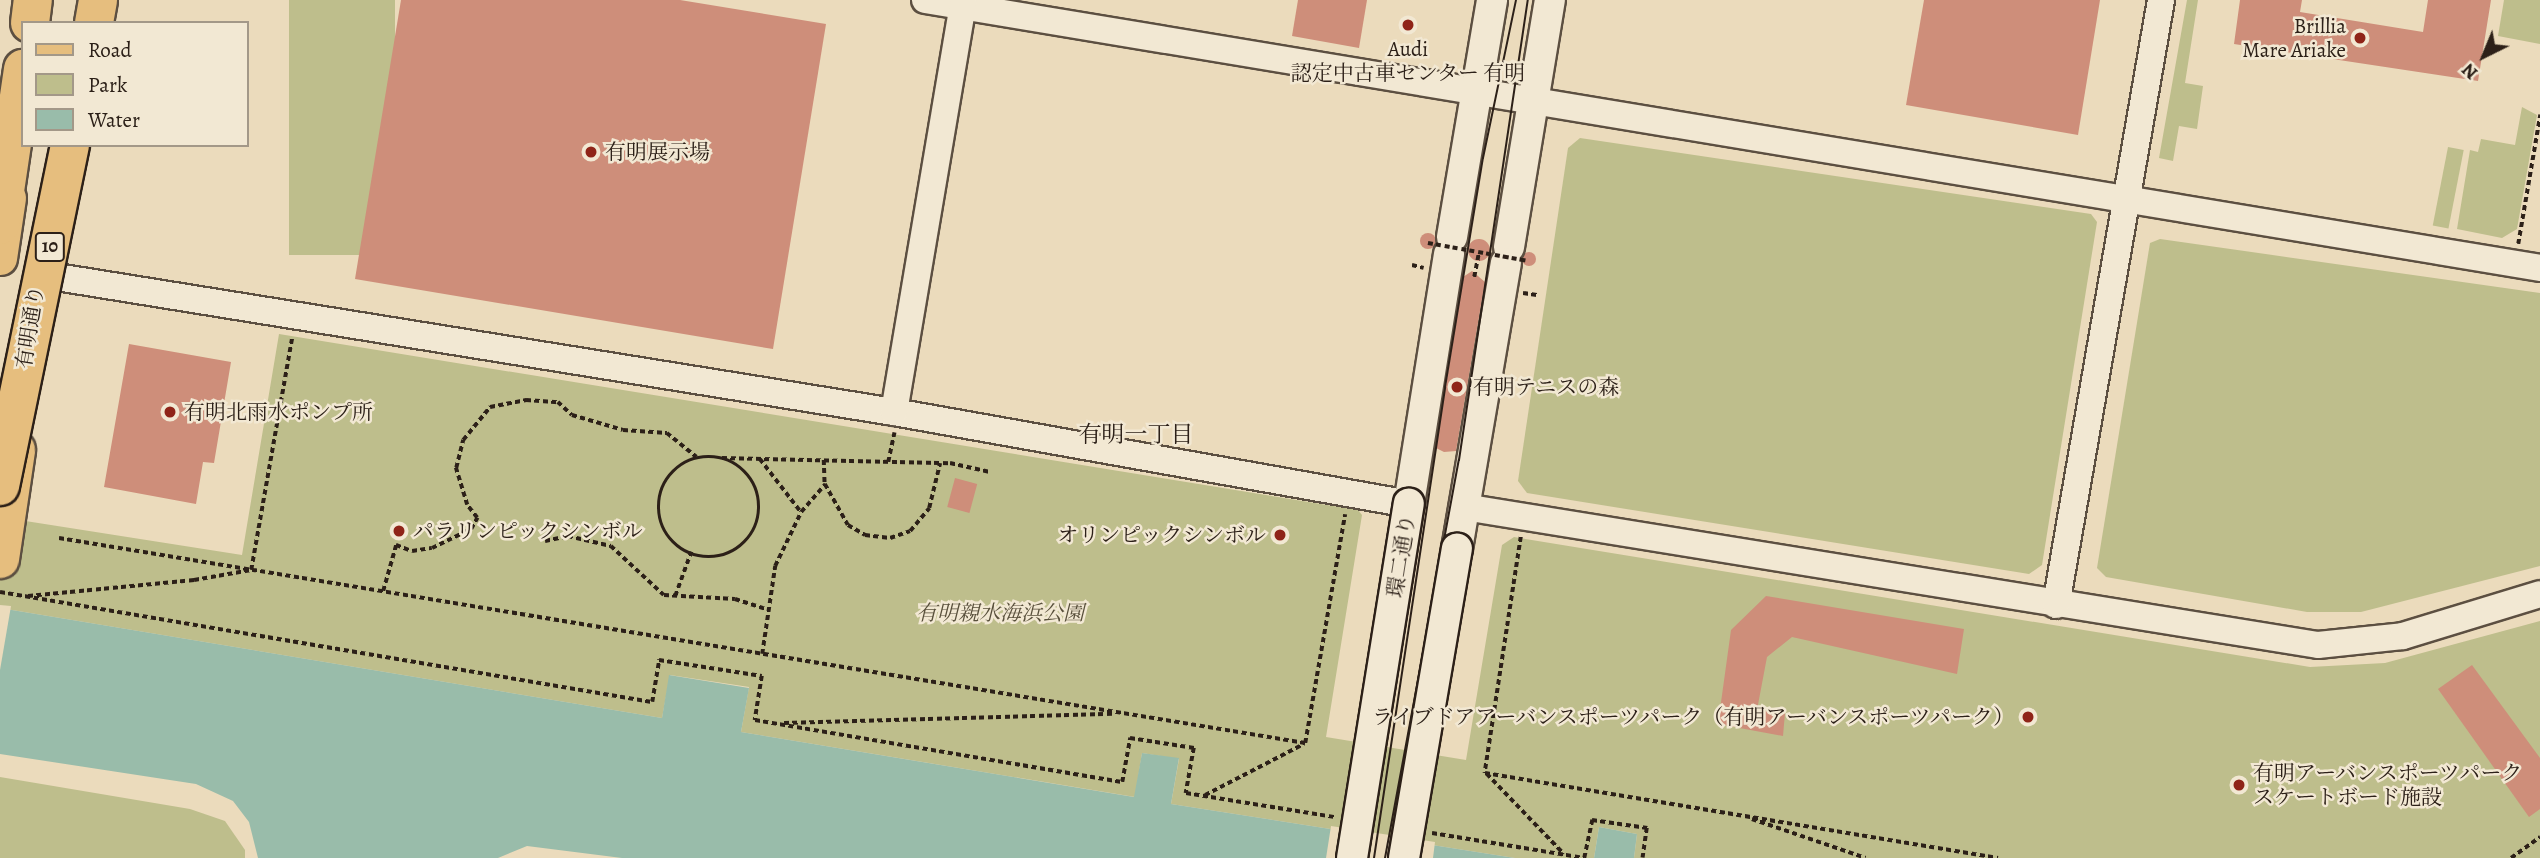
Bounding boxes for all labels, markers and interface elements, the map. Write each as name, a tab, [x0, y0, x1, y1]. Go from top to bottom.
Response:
place label: Brillia Mare Ariake	[2242, 13, 2346, 63]
marker: Audi 認定中古車センター 有明	[1400, 17, 1416, 33]
legend	[21, 21, 248, 147]
north arrow	[2449, 21, 2519, 91]
marker: Brillia Mare Ariake	[2352, 30, 2368, 46]
text: Road	[88, 36, 132, 64]
place label: Audi 認定中古車センター 有明	[1290, 36, 1526, 86]
text: N	[2456, 57, 2484, 86]
text: Park	[88, 71, 127, 99]
text: Water	[88, 106, 140, 134]
place label: 有明展示場	[605, 139, 710, 165]
marker: 有明展示場	[583, 144, 599, 160]
road number: 10	[34, 232, 66, 262]
street label: 有明通り	[11, 284, 49, 370]
place label: 有明テニスの森	[1473, 374, 1620, 400]
marker: 有明テニスの森	[1447, 377, 1467, 397]
place label: 有明北雨水ポンプ所	[184, 399, 373, 425]
marker: 有明北雨水ポンプ所	[162, 404, 178, 420]
district label: 有明一丁目	[1079, 421, 1193, 449]
street label: 環二通り	[1382, 513, 1420, 599]
place label: パラリンピックシンボル	[413, 518, 644, 544]
place label: オリンピックシンボル	[1056, 522, 1266, 548]
marker: パラリンピックシンボル	[391, 523, 407, 539]
marker: オリンピックシンボル	[1272, 527, 1288, 543]
park label: 有明親水海浜公園	[916, 600, 1084, 626]
place label: ライブドアアーバンスポーツパーク（有明アーバンスポーツパーク）	[1364, 704, 2014, 730]
marker: ライブドアアーバンスポーツパーク（有明アーバンスポーツパーク）	[2020, 709, 2036, 725]
place label: 有明アーバンスポーツパーク スケートボード施設	[2253, 760, 2525, 810]
marker: 有明アーバンスポーツパーク スケートボード施設	[2231, 777, 2247, 793]

